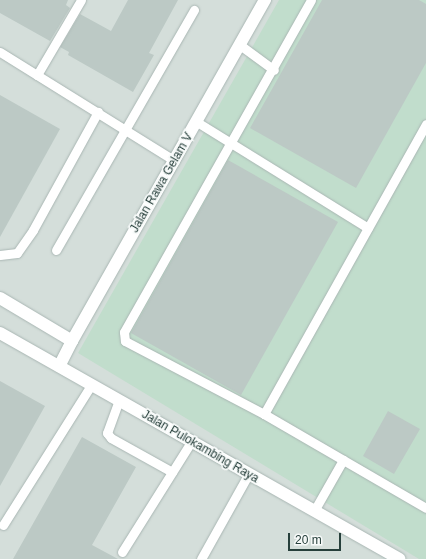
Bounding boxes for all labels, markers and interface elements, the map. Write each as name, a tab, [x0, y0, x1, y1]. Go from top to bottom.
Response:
street label: Jalan Rawa Gelam V	[128, 131, 196, 235]
street label: Jalan Pulokambing Raya	[139, 408, 261, 486]
scale bar	[290, 525, 343, 551]
text: 20 m	[295, 533, 322, 547]

